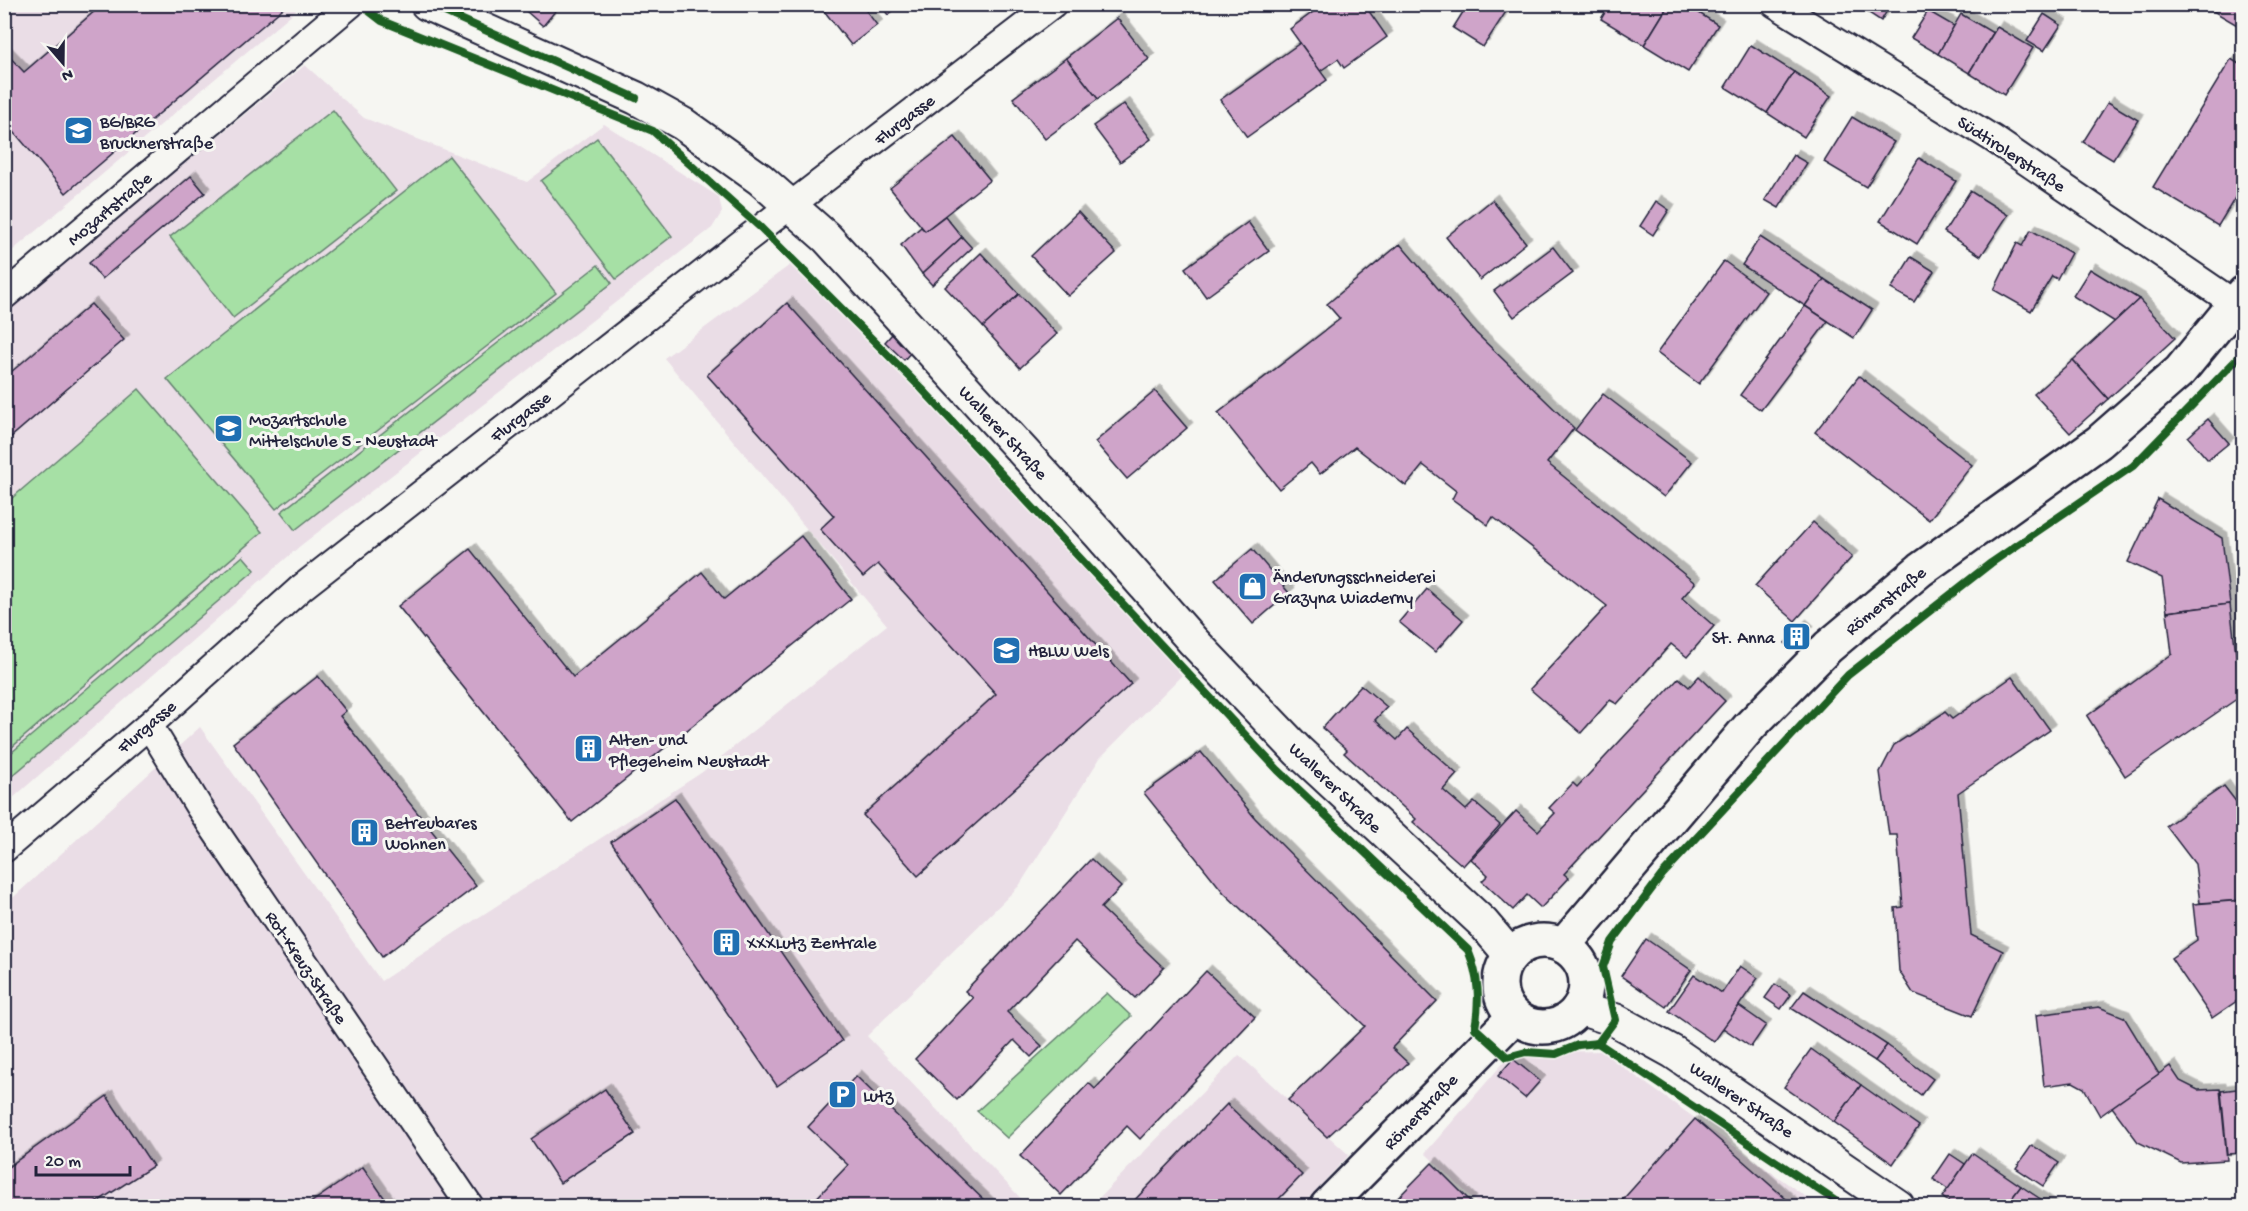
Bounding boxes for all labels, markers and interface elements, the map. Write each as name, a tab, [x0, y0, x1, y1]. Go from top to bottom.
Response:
north arrow	[33, 33, 93, 93]
text: N	[58, 63, 75, 85]
street label: Flurgasse	[870, 90, 940, 152]
street label: Südtirolerstraße	[1953, 112, 2069, 198]
place label: BG/BRG Brucknerstraße	[99, 113, 214, 155]
school or university icon: BG/BRG Brucknerstraße	[63, 115, 95, 147]
street label: Mozartstraße	[64, 168, 158, 251]
street label: Wallerer Straße	[953, 382, 1052, 486]
street label: Flurgasse	[486, 387, 556, 449]
place label: Mozartschule Mittelschule 5 - Neustadt	[249, 411, 438, 453]
school or university icon: Mozartschule Mittelschule 5 - Neustadt	[212, 413, 244, 445]
street label: Römerstraße	[1842, 563, 1932, 641]
place label: Änderungsschneiderei Grazyna Wiaderny	[1273, 568, 1436, 610]
shop icon: Änderungsschneiderei Grazyna Wiaderny	[1236, 570, 1268, 602]
building icon: St. Anna	[1780, 621, 1812, 653]
place label: St. Anna	[1712, 629, 1776, 650]
school or university icon: HBLW Wels	[991, 634, 1023, 666]
place label: HBLW Wels	[1028, 642, 1110, 663]
street label: Flurgasse	[113, 696, 182, 760]
place label: Alten- und Pflegeheim Neustadt	[608, 731, 770, 773]
building icon: Alten- und Pflegeheim Neustadt	[572, 733, 604, 765]
street label: Wallerer Straße	[1283, 739, 1386, 839]
place label: Betreubares Wohnen	[384, 814, 478, 856]
building icon: Betreubares Wohnen	[348, 816, 380, 848]
street label: Rot-Kreuz-Straße	[259, 908, 351, 1029]
building icon: XXXLutz Zentrale	[710, 926, 742, 958]
place label: XXXLutz Zentrale	[746, 934, 877, 955]
street label: Wallerer Straße	[1685, 1059, 1797, 1144]
street label: Römerstraße	[1380, 1070, 1464, 1155]
parking icon: Lutz	[826, 1079, 858, 1111]
place label: Lutz	[863, 1087, 894, 1108]
scale bar	[36, 1139, 130, 1177]
text: 20 m	[45, 1152, 81, 1173]

